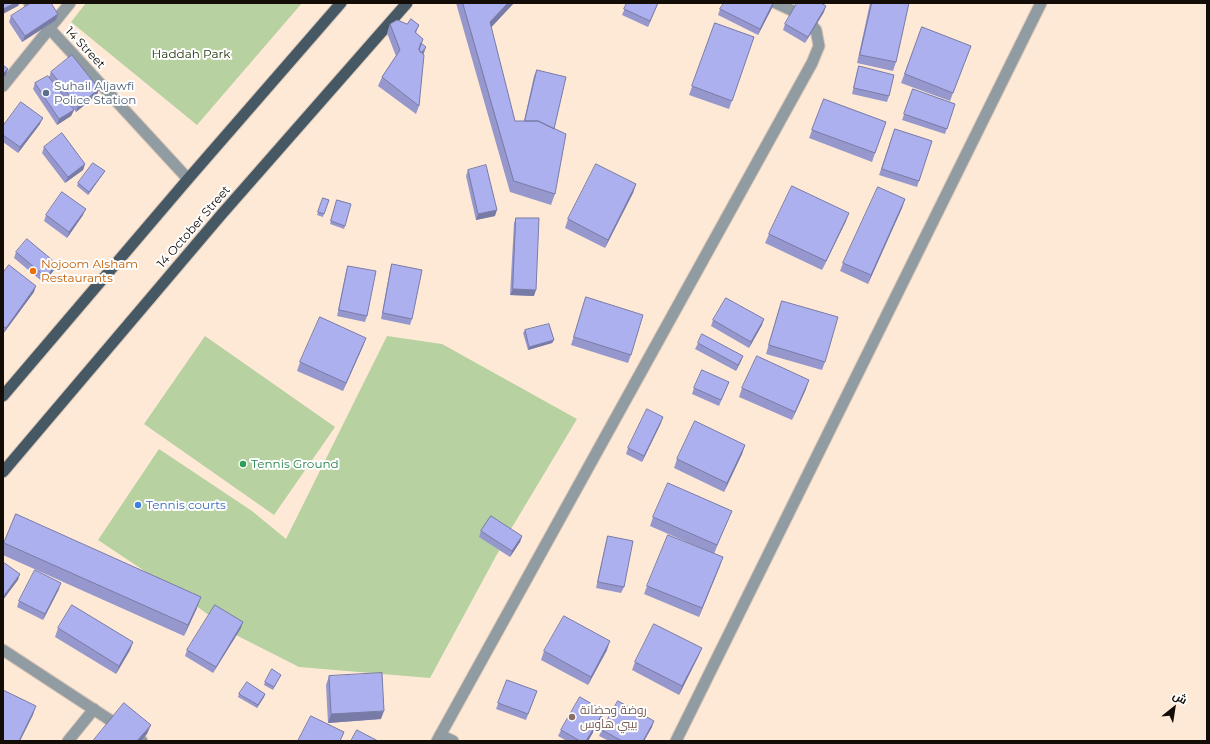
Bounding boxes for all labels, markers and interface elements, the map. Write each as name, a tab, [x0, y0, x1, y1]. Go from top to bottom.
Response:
street label: 14 Street	[62, 24, 108, 72]
park label: Haddah Park	[152, 47, 230, 61]
place label: Suhail Aljawfi Police Station	[54, 79, 136, 107]
marker: Suhail Aljawfi Police Station	[41, 88, 51, 98]
street label: 14 October Street	[154, 183, 234, 271]
place label: Nojoom Alsham Restaurants	[41, 257, 138, 285]
marker: Nojoom Alsham Restaurants	[28, 266, 38, 276]
place label: Tennis Ground	[251, 457, 339, 471]
marker: Tennis Ground	[238, 459, 248, 469]
place label: Tennis courts	[146, 498, 226, 512]
marker: Tennis courts	[133, 500, 143, 510]
north arrow	[1154, 688, 1194, 728]
text: ش	[1170, 688, 1190, 707]
place label: روضة وحضانة بيبي هاوس	[580, 703, 647, 731]
marker: روضة وحضانة بيبي هاوس	[567, 712, 577, 722]

